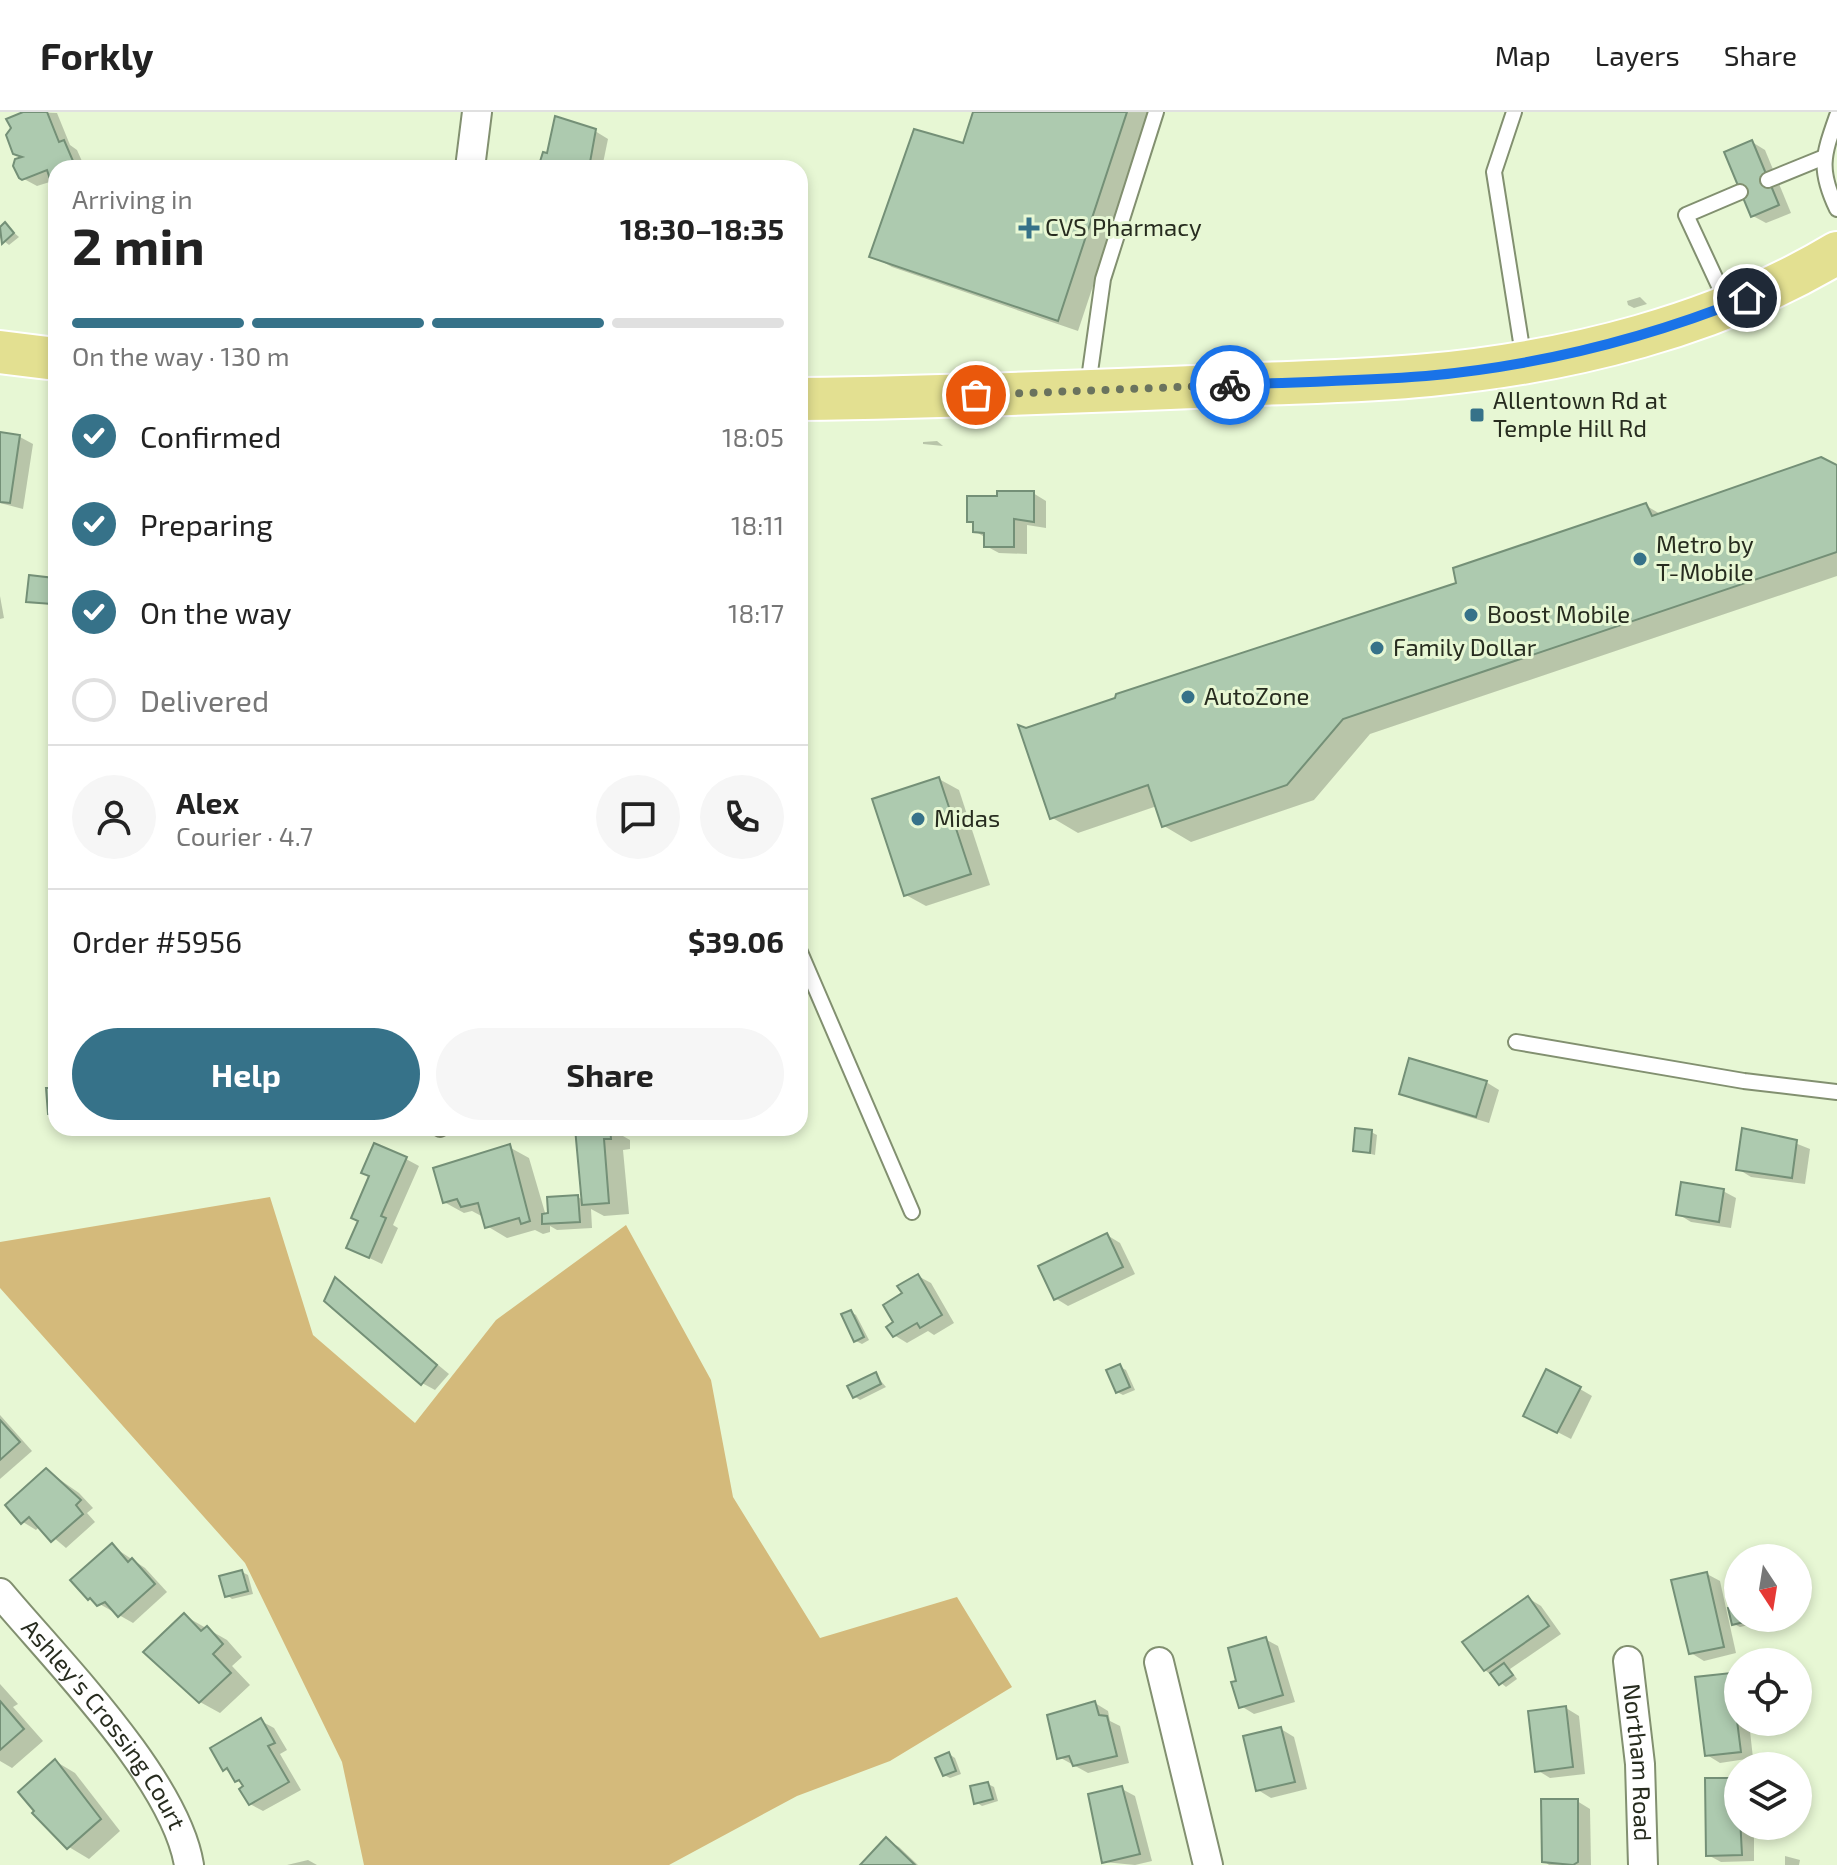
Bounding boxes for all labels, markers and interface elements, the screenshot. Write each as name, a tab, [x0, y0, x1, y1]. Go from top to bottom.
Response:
text: Forkly	[40, 32, 153, 78]
text: Map	[1495, 38, 1551, 72]
text: Layers	[1595, 38, 1680, 72]
text: Share	[1724, 38, 1797, 72]
text: Arriving in	[72, 183, 193, 214]
text: 18:30–18:35	[620, 210, 784, 246]
place label: CVS Pharmacy	[1045, 212, 1202, 241]
text: 2 min	[72, 213, 205, 275]
marker: CVS Pharmacy	[1020, 219, 1038, 237]
pin	[1713, 264, 1781, 332]
icon: home	[1725, 276, 1769, 320]
text: On the way · 130 m	[72, 340, 290, 371]
courier	[1190, 345, 1270, 425]
pin	[942, 361, 1010, 429]
icon: bike	[1208, 363, 1252, 407]
icon: bag	[954, 373, 998, 417]
place label: Allentown Rd at Temple Hill Rd	[1493, 385, 1667, 442]
marker: Allentown Rd at Temple Hill Rd	[1468, 406, 1486, 424]
icon: check	[72, 414, 116, 458]
text: Confirmed	[140, 418, 281, 454]
text: 18:05	[722, 421, 784, 452]
icon: check	[72, 502, 116, 546]
text: Preparing	[140, 506, 273, 542]
text: 18:11	[731, 509, 784, 540]
place label: Metro by T-Mobile	[1656, 529, 1754, 586]
marker: Metro by T-Mobile	[1631, 550, 1649, 568]
icon: check	[72, 590, 116, 634]
text: On the way	[140, 594, 292, 630]
text: 18:17	[728, 597, 784, 628]
place label: Boost Mobile	[1487, 599, 1630, 628]
marker: Boost Mobile	[1462, 606, 1480, 624]
place label: Family Dollar	[1393, 632, 1537, 661]
marker: Family Dollar	[1368, 639, 1386, 657]
place label: AutoZone	[1204, 681, 1309, 710]
text: Delivered	[140, 682, 269, 718]
marker: AutoZone	[1179, 688, 1197, 706]
button: person	[72, 775, 156, 859]
button: chat	[596, 775, 680, 859]
button: phone	[700, 775, 784, 859]
text: Alex	[176, 784, 239, 820]
place label: Midas	[934, 803, 1000, 832]
marker: Midas	[909, 810, 927, 828]
text: Courier · 4.7	[176, 820, 313, 851]
text: Order #5956	[72, 923, 242, 959]
text: $39.06	[688, 923, 784, 959]
button: Help	[72, 1028, 420, 1120]
button: Share	[436, 1028, 784, 1120]
north arrow	[1724, 1544, 1812, 1632]
map controls	[1724, 1544, 1812, 1840]
street label: Ashley's Crossing Court	[16, 1613, 193, 1834]
button: locate	[1724, 1648, 1812, 1736]
street label: Northam Road	[1618, 1682, 1658, 1842]
button: layers	[1724, 1752, 1812, 1840]

